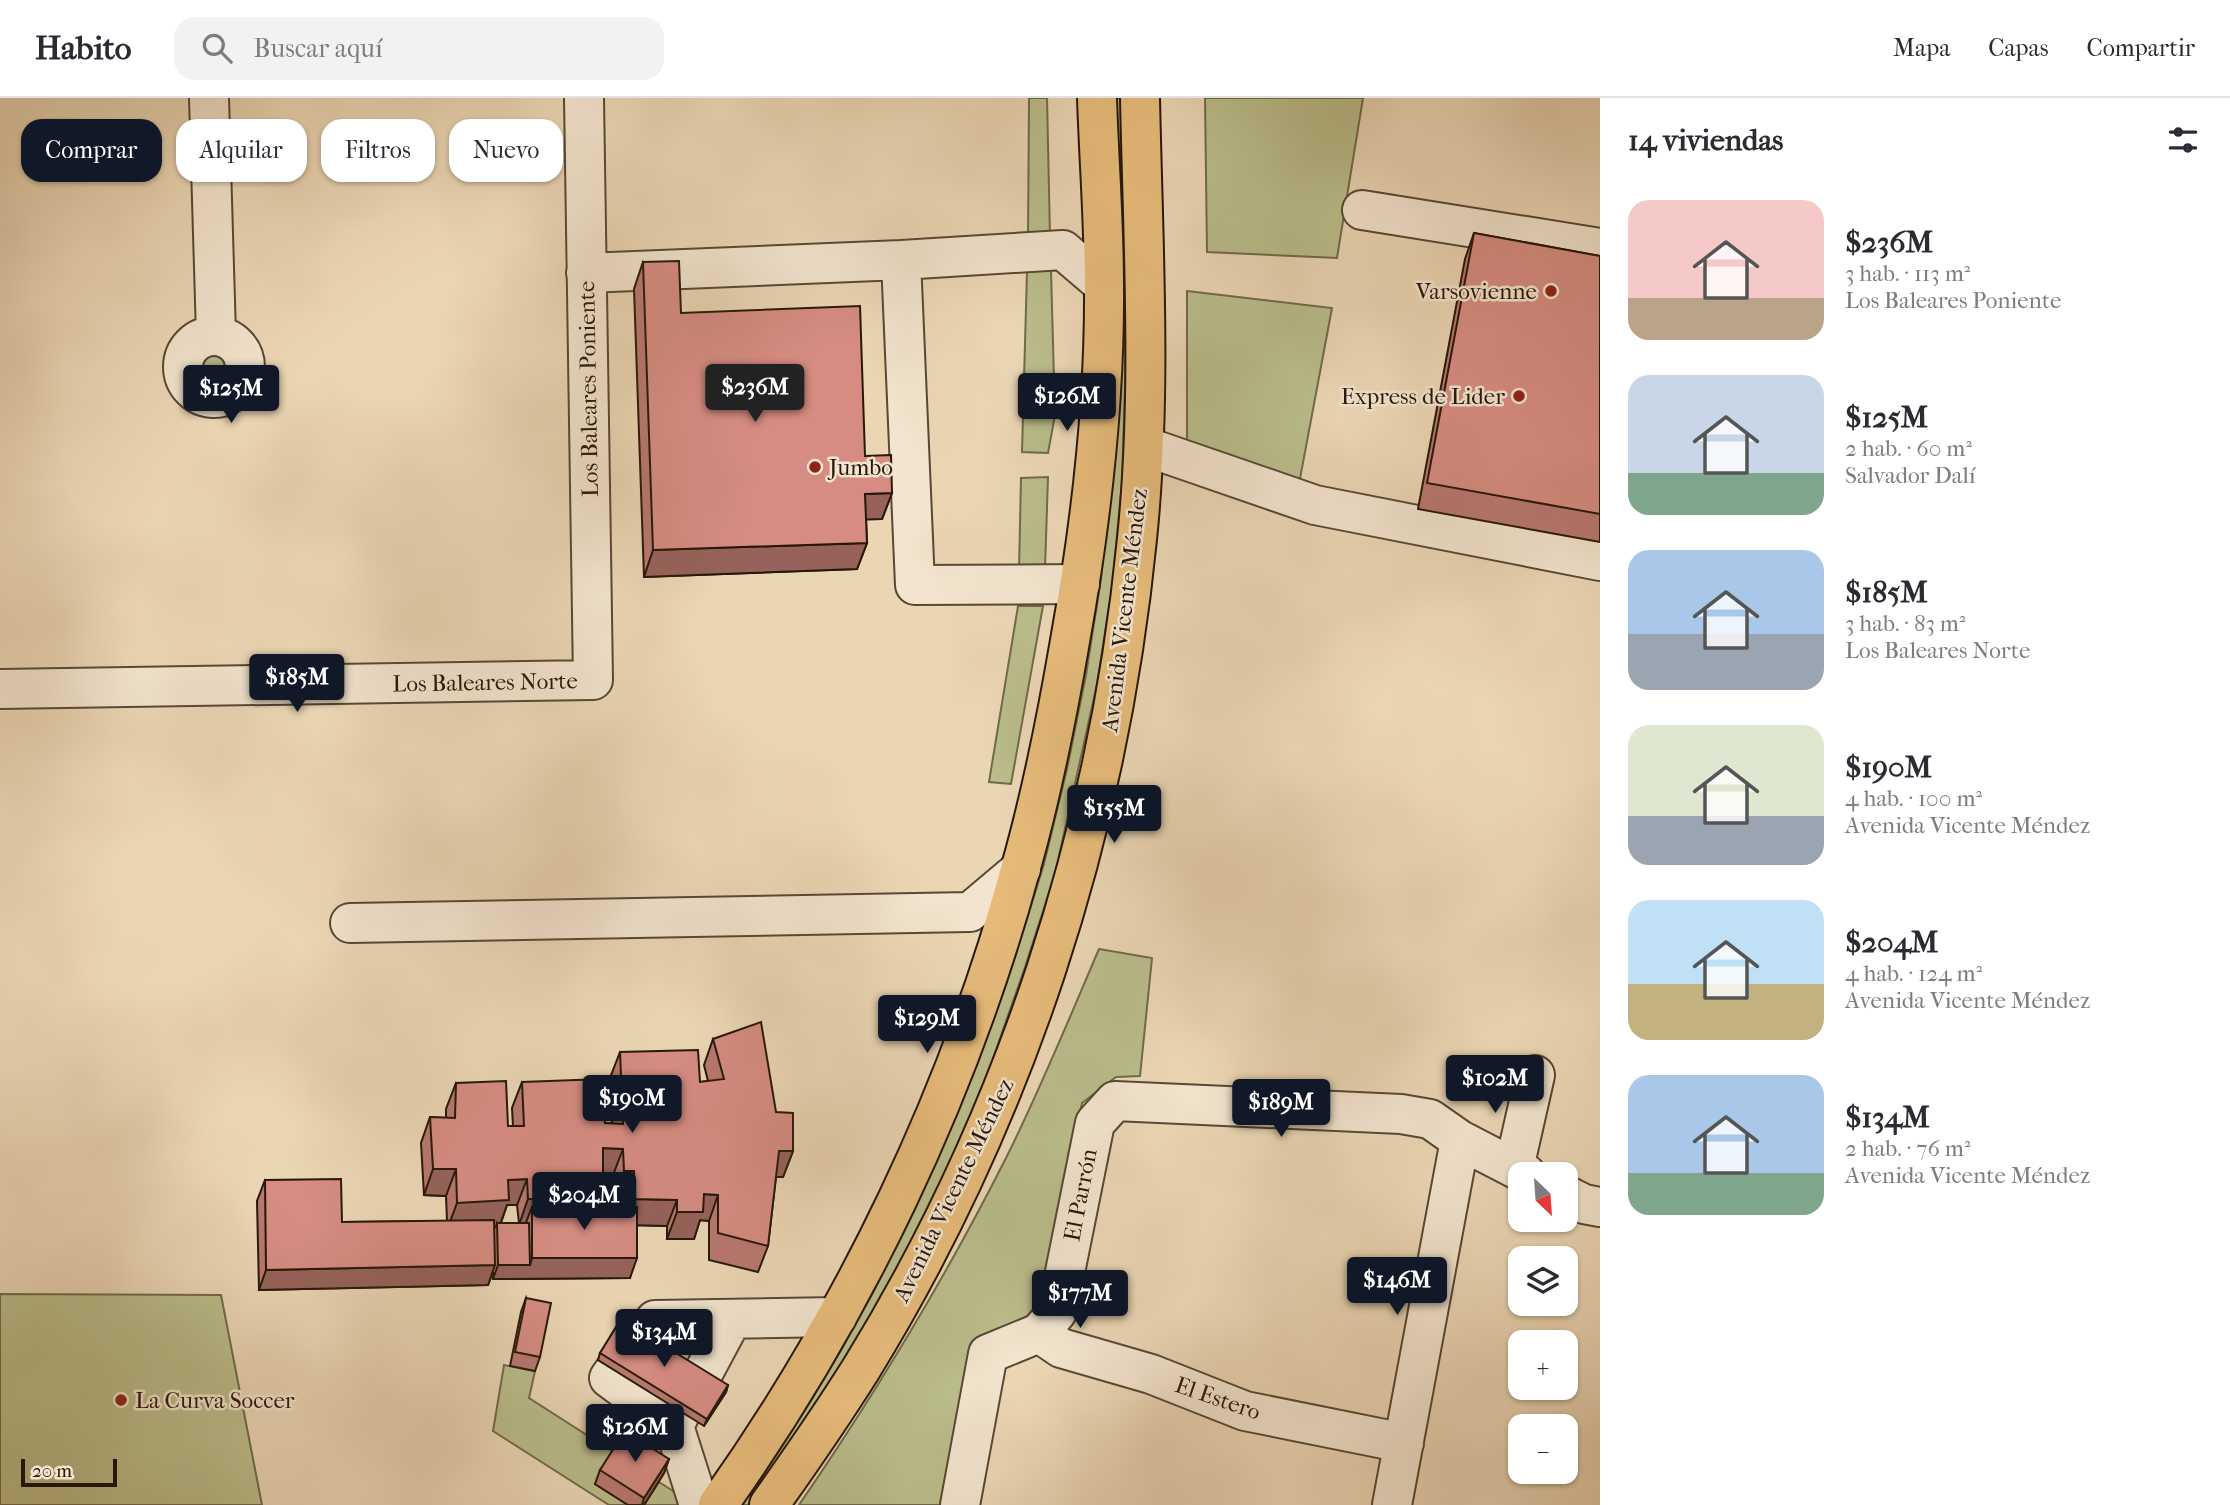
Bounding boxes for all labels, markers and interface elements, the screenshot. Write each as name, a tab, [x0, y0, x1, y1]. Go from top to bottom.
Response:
search box	[174, 17, 664, 80]
text: Habito	[35, 29, 132, 68]
icon: search	[198, 29, 236, 67]
text: Buscar aquí	[254, 33, 383, 64]
text: Mapa	[1893, 34, 1950, 62]
text: Capas	[1988, 34, 2049, 62]
text: Compartir	[2087, 34, 2195, 62]
chip: Comprar	[21, 119, 162, 182]
chip: Alquilar	[176, 119, 307, 182]
chip: Filtros	[321, 119, 435, 182]
chip: Nuevo	[449, 119, 563, 182]
icon: filters	[2164, 121, 2202, 159]
text: 14 viviendas	[1628, 123, 1783, 158]
text: $236M	[1845, 225, 1933, 260]
icon: home	[1684, 228, 1768, 312]
text: 3 hab. · 113 m²	[1845, 260, 1970, 287]
place label: Varsovienne	[1415, 278, 1537, 305]
street label: Los Baleares Poniente	[573, 281, 604, 497]
marker: Varsovienne	[1543, 283, 1559, 299]
text: Los Baleares Poniente	[1845, 287, 2061, 314]
pin: $236M	[706, 364, 804, 424]
pin: $125M	[182, 366, 280, 425]
text: $236M	[721, 373, 789, 400]
text: $125M	[199, 374, 263, 401]
pin: $126M	[1018, 374, 1116, 433]
text: $126M	[1034, 382, 1100, 409]
place label: Express de Lider	[1341, 383, 1505, 410]
marker: Express de Lider	[1511, 388, 1527, 404]
text: $125M	[1845, 400, 1928, 435]
icon: home	[1684, 403, 1768, 487]
text: 2 hab. · 60 m²	[1845, 435, 1972, 462]
place label: Jumbo	[827, 454, 893, 481]
marker: Jumbo	[807, 459, 823, 475]
text: Salvador Dalí	[1845, 462, 1976, 489]
street label: Avenida Vicente Méndez	[1096, 487, 1153, 734]
text: $185M	[1845, 575, 1928, 610]
icon: home	[1684, 578, 1768, 662]
text: 3 hab. · 83 m²	[1845, 610, 1965, 637]
text: Los Baleares Norte	[1845, 637, 2030, 664]
pin: $185M	[248, 654, 346, 714]
text: $185M	[265, 663, 329, 690]
street label: Los Baleares Norte	[392, 667, 578, 698]
text: $190M	[1845, 750, 1932, 785]
icon: home	[1684, 753, 1768, 837]
text: 4 hab. · 100 m²	[1845, 785, 1982, 812]
pin: $155M	[1065, 786, 1163, 845]
text: $155M	[1083, 794, 1145, 821]
text: Avenida Vicente Méndez	[1845, 812, 2090, 839]
text: $204M	[1845, 925, 1938, 960]
icon: home	[1684, 928, 1768, 1012]
text: 4 hab. · 124 m²	[1845, 960, 1982, 987]
text: Avenida Vicente Méndez	[1845, 987, 2090, 1014]
pin: $129M	[878, 996, 976, 1055]
text: $129M	[894, 1004, 960, 1031]
pin: $102M	[1446, 1056, 1544, 1115]
text: $102M	[1462, 1064, 1528, 1091]
street label: Avenida Vicente Méndez	[887, 1074, 1019, 1307]
pin: $190M	[583, 1076, 681, 1135]
pin: $189M	[1232, 1080, 1330, 1139]
text: $190M	[599, 1084, 665, 1111]
text: $189M	[1248, 1088, 1314, 1115]
text: $134M	[1845, 1100, 1930, 1135]
icon: home	[1684, 1103, 1768, 1187]
text: 2 hab. · 76 m²	[1845, 1135, 1970, 1162]
street label: El Parrón	[1058, 1146, 1103, 1244]
north arrow	[1508, 1162, 1578, 1232]
map controls	[1508, 1162, 1578, 1484]
text: Avenida Vicente Méndez	[1845, 1162, 2090, 1189]
pin: $204M	[535, 1172, 633, 1232]
text: $204M	[548, 1181, 620, 1208]
button: layers	[1508, 1246, 1578, 1316]
pin: $146M	[1348, 1258, 1446, 1317]
text: $146M	[1363, 1266, 1431, 1293]
pin: $177M	[1031, 1270, 1129, 1330]
text: $177M	[1048, 1279, 1112, 1306]
pin: $134M	[615, 1310, 713, 1369]
text: $134M	[632, 1318, 696, 1345]
button: +	[1508, 1330, 1578, 1400]
street label: El Estero	[1171, 1371, 1264, 1426]
place label: La Curva Soccer	[135, 1387, 295, 1414]
marker: La Curva Soccer	[113, 1392, 129, 1408]
pin: $126M	[586, 1404, 684, 1464]
text: $126M	[602, 1413, 668, 1440]
button: −	[1508, 1414, 1578, 1484]
scale bar	[21, 1456, 117, 1488]
text: 20 m	[32, 1460, 72, 1482]

